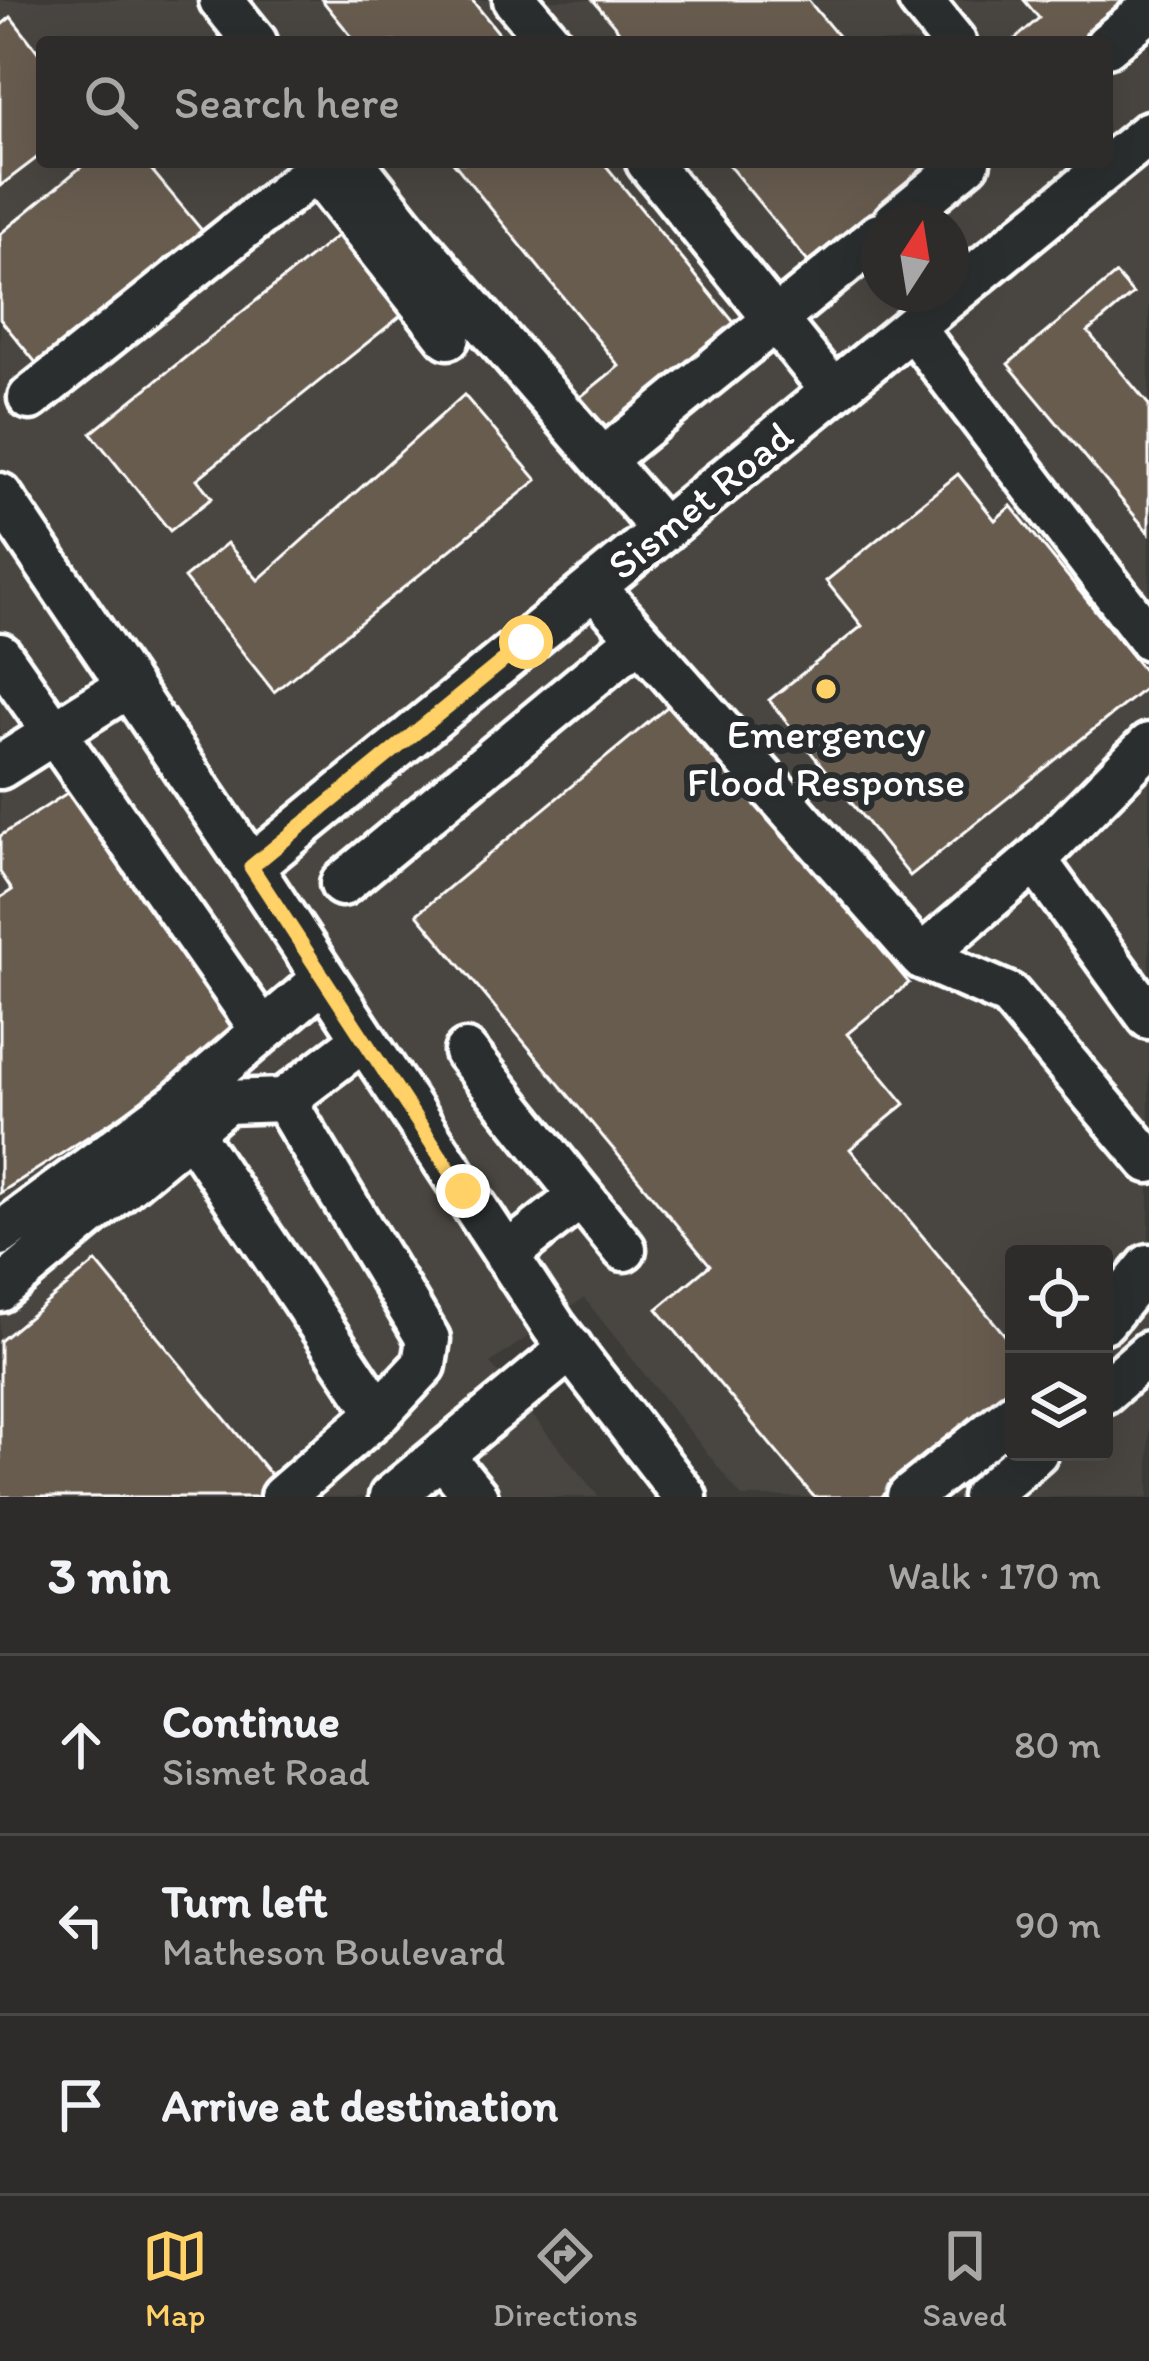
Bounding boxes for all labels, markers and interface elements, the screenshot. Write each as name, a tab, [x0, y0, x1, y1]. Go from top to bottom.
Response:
search box	[36, 36, 1113, 168]
icon: search	[78, 69, 144, 135]
text: Search here	[174, 75, 400, 129]
north arrow	[861, 204, 969, 312]
street label: Sismet Road	[597, 410, 803, 590]
route start	[499, 615, 553, 669]
marker: Emergency Flood Response	[813, 676, 839, 702]
place label: Emergency Flood Response	[687, 708, 965, 807]
route end	[436, 1164, 490, 1218]
map controls	[1005, 1245, 1113, 1461]
button: locate	[1005, 1245, 1113, 1353]
button: layers	[1005, 1353, 1113, 1461]
text: 3 min	[48, 1545, 170, 1606]
text: Walk · 170 m	[888, 1552, 1101, 1599]
text: Continue	[162, 1694, 340, 1748]
icon: ahead	[48, 1712, 114, 1778]
text: 80 m	[1014, 1721, 1101, 1768]
text: Sismet Road	[162, 1748, 370, 1795]
text: Turn left	[162, 1874, 328, 1928]
icon: left	[48, 1892, 114, 1958]
text: 90 m	[1015, 1901, 1101, 1948]
text: Matheson Boulevard	[162, 1928, 505, 1975]
icon: arrive	[48, 2072, 114, 2138]
text: Arrive at destination	[162, 2078, 558, 2132]
tab: Map	[142, 2223, 208, 2334]
tab: Directions	[493, 2223, 638, 2334]
tab: Saved	[923, 2223, 1007, 2334]

